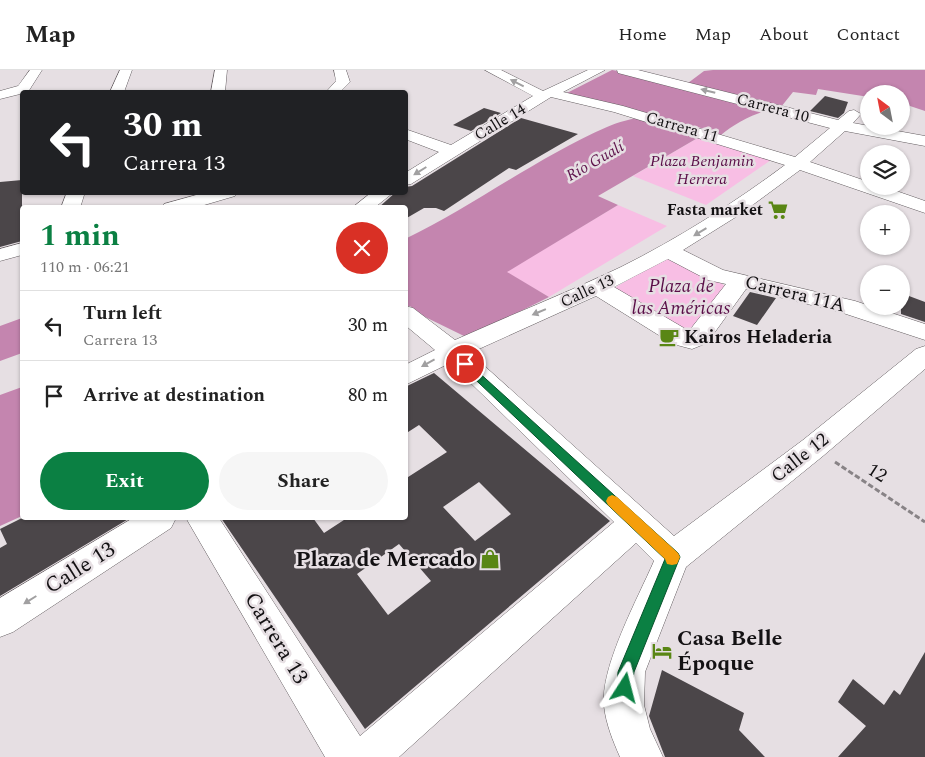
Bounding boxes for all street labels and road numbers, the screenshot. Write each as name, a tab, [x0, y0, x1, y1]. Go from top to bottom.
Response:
street label: Carrera 10	[734, 87, 812, 129]
street label: Calle 14	[470, 97, 530, 147]
street label: Carrera 11	[643, 105, 721, 149]
street label: Calle 13	[556, 268, 618, 314]
street label: Carrera 11A	[742, 268, 848, 320]
street label: Calle 12	[765, 426, 835, 490]
street label: 12	[861, 456, 893, 490]
street label: Calle 13	[38, 533, 122, 603]
street label: Carrera 13	[236, 586, 316, 690]

